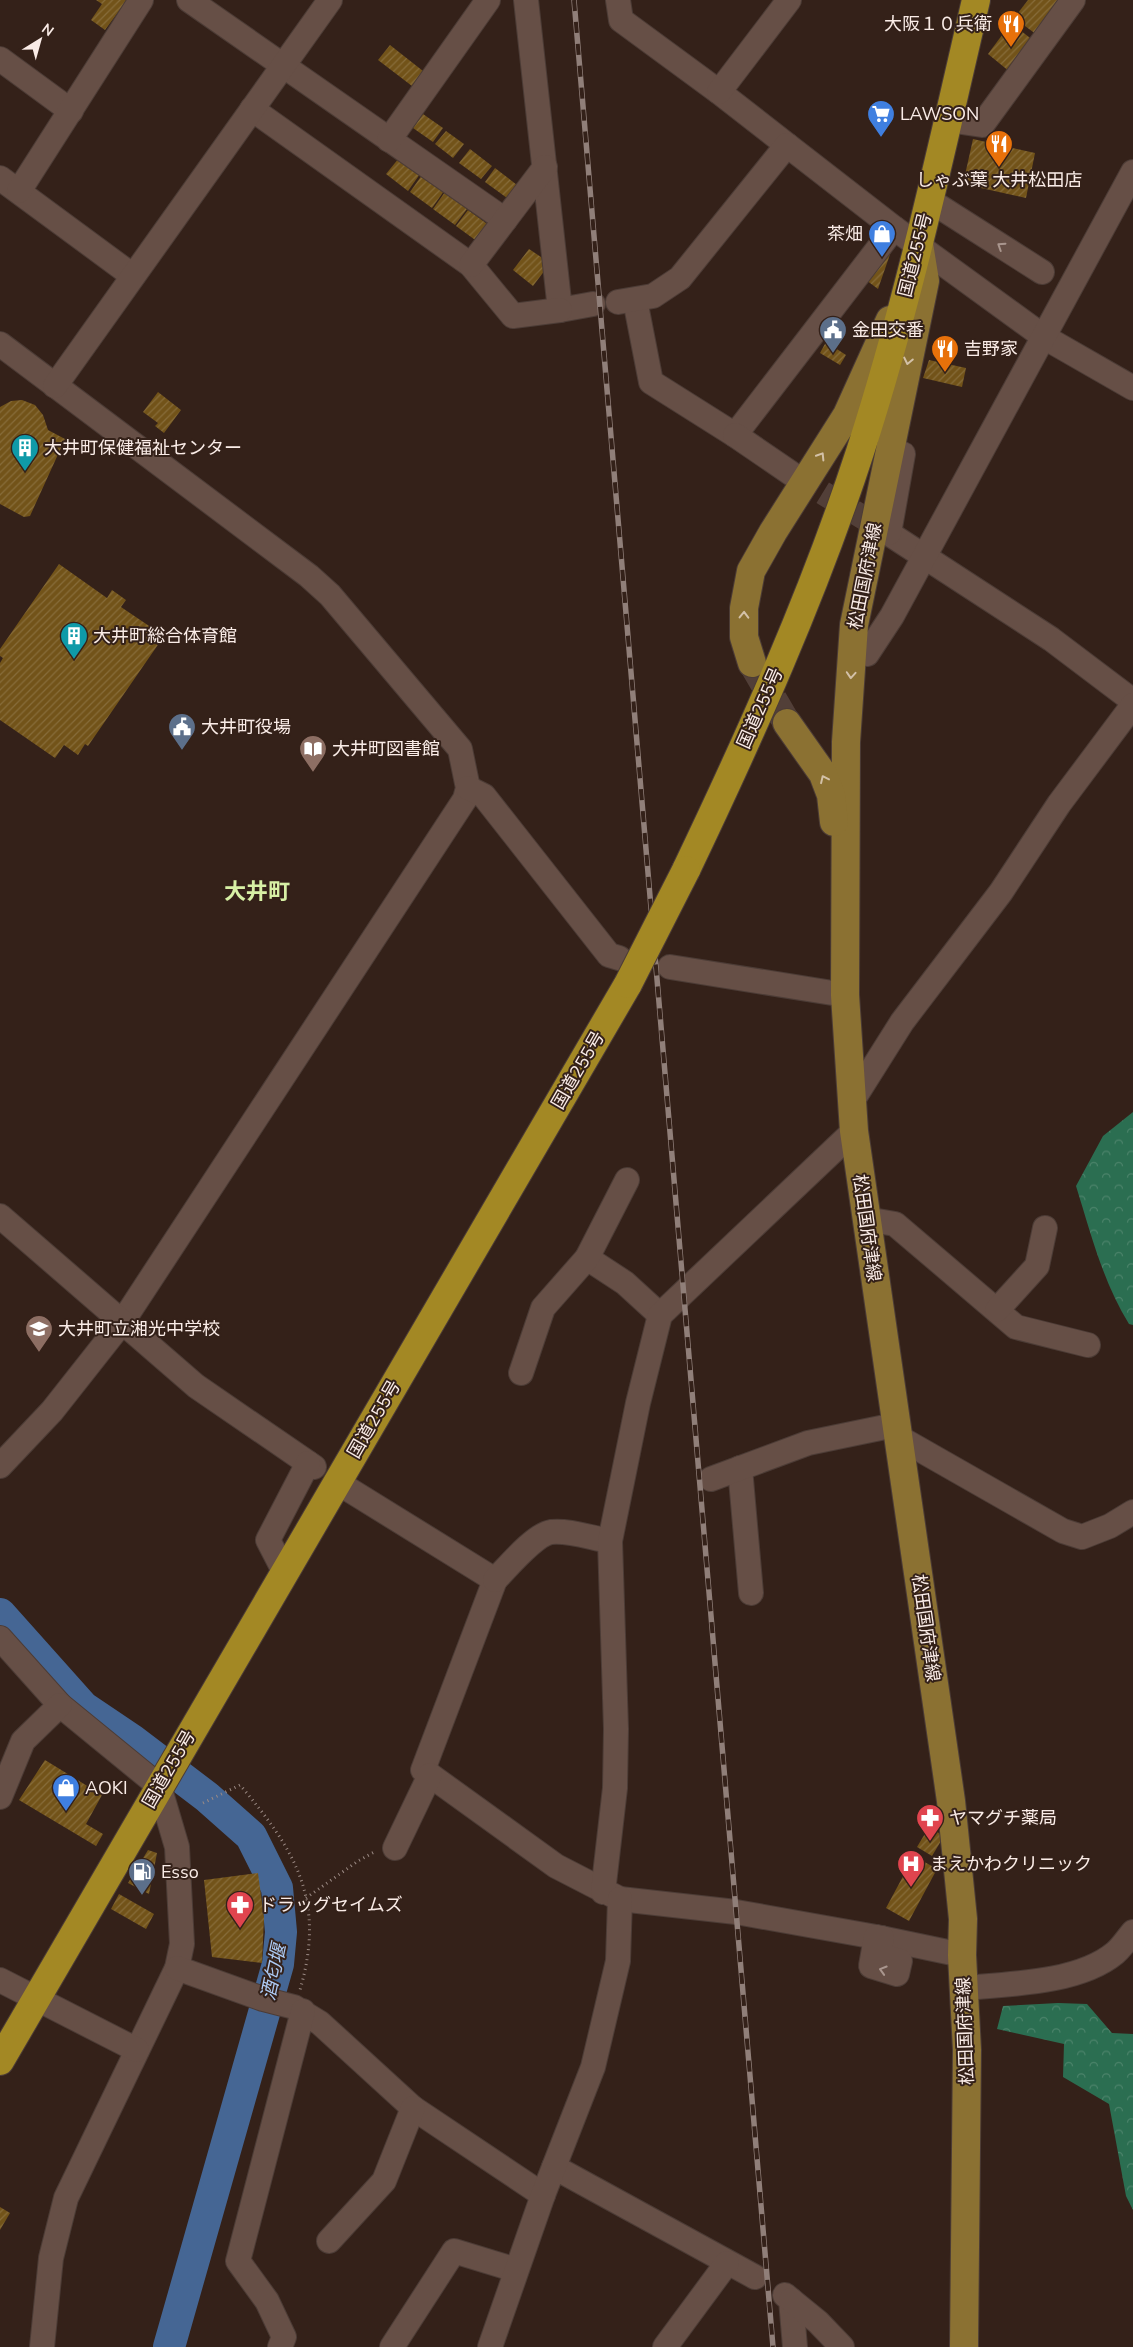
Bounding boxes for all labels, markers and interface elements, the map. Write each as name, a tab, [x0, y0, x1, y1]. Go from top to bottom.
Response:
restaurant icon: 大阪１０兵衛	[996, 9, 1026, 48]
place label: 大阪１０兵衛	[884, 12, 992, 36]
north arrow	[15, 15, 65, 65]
text: N	[38, 19, 57, 41]
supermarket icon: LAWSON	[866, 99, 896, 138]
place label: LAWSON	[900, 102, 979, 126]
restaurant icon: しゃぶ葉 大井松田店	[984, 129, 1014, 168]
place label: しゃぶ葉 大井松田店	[916, 168, 1082, 192]
street label: 国道255号	[893, 210, 937, 300]
shop icon: 茶畑	[867, 219, 897, 258]
place label: 茶畑	[827, 222, 863, 246]
one-way arrow	[998, 242, 1007, 252]
public building icon: 金田交番	[818, 315, 848, 354]
place label: 金田交番	[852, 318, 924, 342]
restaurant icon: 吉野家	[930, 334, 960, 373]
place label: 吉野家	[964, 337, 1018, 361]
one-way arrow	[903, 357, 914, 365]
building icon: 大井町保健福祉センター	[10, 433, 40, 472]
place label: 大井町保健福祉センター	[44, 436, 242, 460]
one-way arrow	[815, 452, 824, 461]
street label: 松田国府津線	[843, 521, 887, 631]
one-way arrow	[739, 611, 749, 618]
building icon: 大井町総合体育館	[59, 621, 89, 660]
place label: 大井町総合体育館	[93, 624, 237, 648]
street label: 国道255号	[731, 664, 789, 752]
one-way arrow	[845, 672, 856, 680]
public building icon: 大井町役場	[167, 712, 197, 751]
place label: 大井町役場	[201, 715, 291, 739]
library icon: 大井町図書館	[298, 734, 328, 773]
place label: 大井町図書館	[332, 737, 440, 761]
one-way arrow	[820, 775, 830, 784]
district label: 大井町	[224, 877, 290, 907]
street label: 国道255号	[546, 1027, 610, 1113]
street label: 松田国府津線	[848, 1173, 886, 1283]
school or university icon: 大井町立湘光中学校	[24, 1314, 54, 1353]
place label: 大井町立湘光中学校	[58, 1317, 220, 1341]
street label: 国道255号	[342, 1376, 406, 1462]
street label: 松田国府津線	[907, 1573, 945, 1683]
street label: 国道255号	[137, 1726, 201, 1812]
shop icon: AOKI	[51, 1773, 81, 1812]
place label: AOKI	[85, 1776, 128, 1800]
pharmacy icon: ヤマグチ薬局	[915, 1803, 945, 1842]
place label: ヤマグチ薬局	[949, 1806, 1057, 1830]
hospital icon: まえかわクリニック	[896, 1849, 926, 1888]
place label: まえかわクリニック	[930, 1852, 1092, 1876]
fuel station icon: Esso	[127, 1857, 157, 1896]
place label: Esso	[161, 1860, 199, 1884]
pharmacy icon: ドラッグセイムズ	[225, 1890, 255, 1929]
place label: ドラッグセイムズ	[259, 1893, 403, 1917]
water label: 酒匂堰	[255, 1939, 293, 2003]
one-way arrow	[879, 1965, 888, 1975]
street label: 松田国府津線	[951, 1977, 979, 2085]

